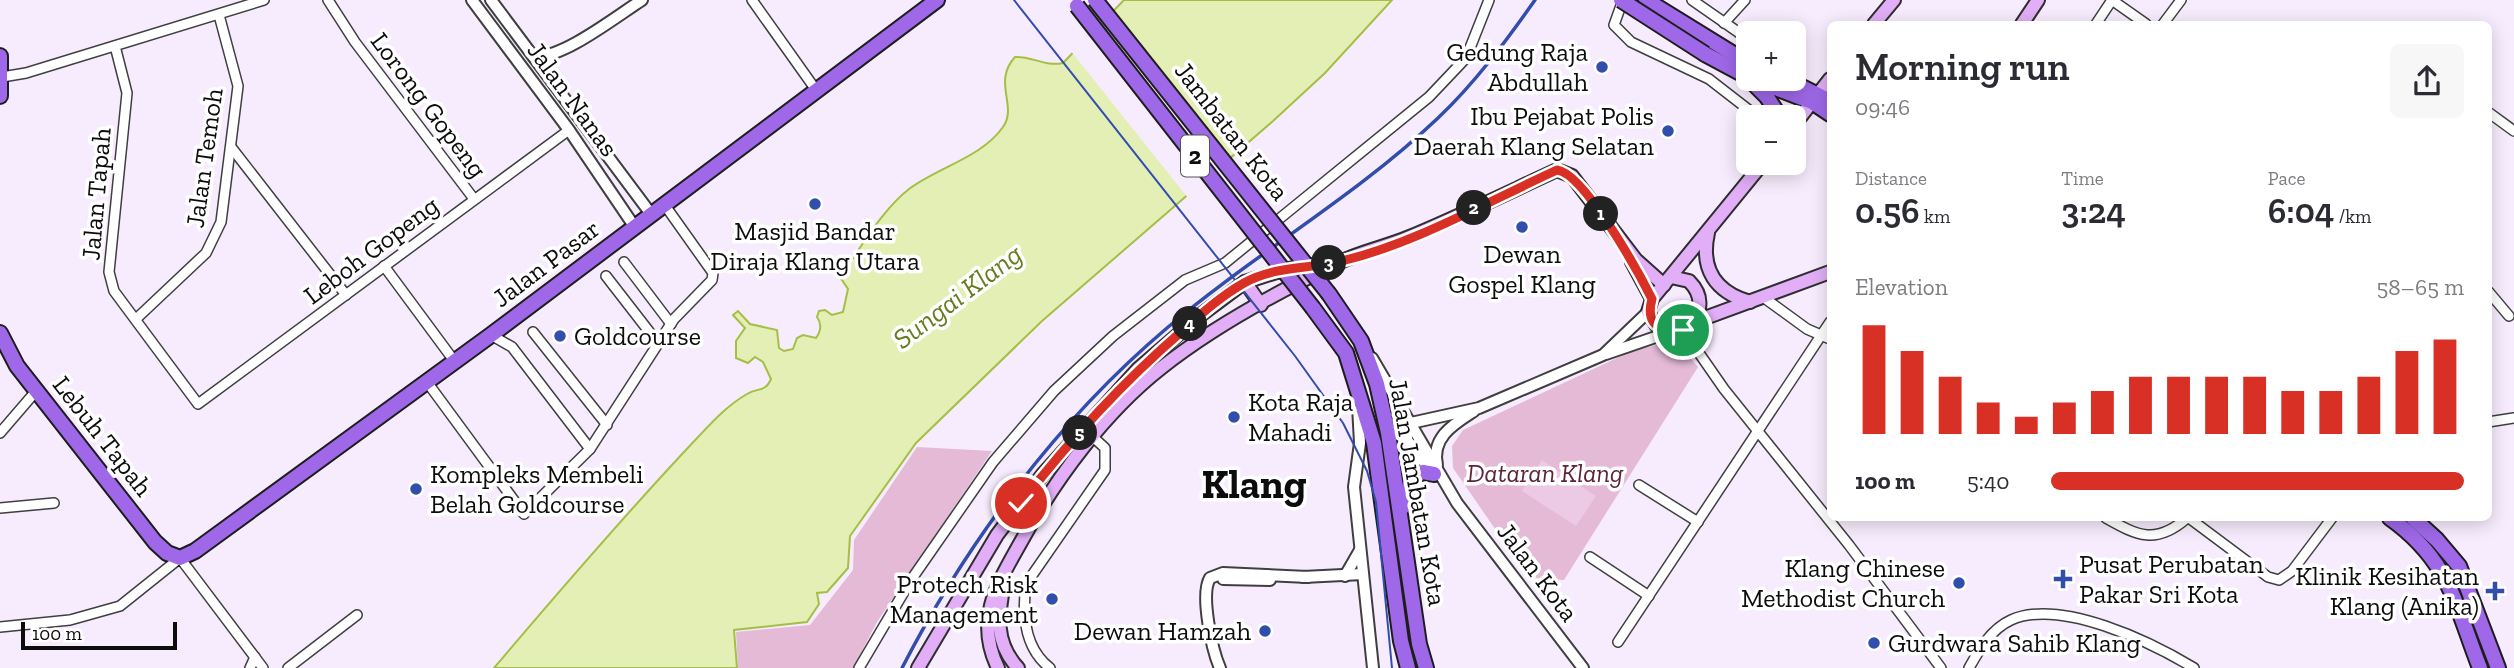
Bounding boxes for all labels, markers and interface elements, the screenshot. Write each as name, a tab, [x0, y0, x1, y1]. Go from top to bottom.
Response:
map controls	[1736, 21, 1806, 175]
button: +	[1736, 21, 1806, 91]
street label: Lorong Gopeng	[364, 26, 494, 184]
street label: Jalan Nanas	[521, 35, 625, 163]
place label: Gedung Raja Abdullah	[1446, 36, 1588, 98]
text: Morning run	[1855, 44, 2070, 90]
button: share	[2390, 44, 2464, 118]
street label: Jambatan Kota	[1168, 55, 1296, 207]
marker: Gedung Raja Abdullah	[1594, 59, 1610, 75]
street label: Jalan Temoh	[178, 86, 230, 230]
text: 09:46	[1855, 93, 1910, 121]
place label: Ibu Pejabat Polis Daerah Klang Selatan	[1413, 100, 1654, 162]
button: −	[1736, 105, 1806, 175]
marker: Ibu Pejabat Polis Daerah Klang Selatan	[1660, 123, 1676, 139]
street label: Jalan Tapah	[74, 126, 118, 262]
road number: 2	[1181, 136, 1209, 176]
text: Distance	[1855, 167, 1927, 190]
text: Time	[2061, 167, 2104, 190]
text: Pace	[2268, 167, 2305, 190]
street label: Leboh Gopeng	[297, 189, 445, 311]
pin: 2	[1456, 190, 1492, 226]
text: 0.56	[1855, 190, 1920, 232]
text: 3:24	[2061, 190, 2126, 232]
text: 6:04	[2268, 190, 2334, 232]
marker: Masjid Bandar Diraja Klang Utara	[807, 196, 823, 212]
text: 2	[1468, 196, 1479, 219]
pin: 1	[1584, 196, 1618, 232]
text: 1	[1597, 202, 1604, 225]
text: km	[1920, 205, 1950, 228]
text: /km	[2334, 205, 2371, 228]
street label: Jalan Pasar	[486, 212, 606, 314]
place label: Masjid Bandar Diraja Klang Utara	[710, 215, 920, 277]
marker: Dewan Gospel Klang	[1514, 219, 1530, 235]
water label: Sungai Klang	[886, 237, 1029, 356]
place label: Dewan Gospel Klang	[1448, 238, 1596, 300]
pin: 3	[1312, 246, 1346, 280]
text: 3	[1323, 251, 1334, 274]
text: Elevation	[1855, 273, 1948, 301]
text: 58–65 m	[2376, 273, 2464, 301]
pin	[1653, 300, 1713, 360]
pin: 4	[1172, 306, 1208, 342]
icon: arrive	[1664, 311, 1702, 349]
text: 4	[1184, 312, 1195, 335]
place label: Goldcourse	[574, 320, 701, 352]
marker: Goldcourse	[552, 328, 568, 344]
street label: Lebuh Tapah	[46, 369, 160, 503]
street label: Jalan Jambatan Kota	[1382, 376, 1454, 609]
place label: Kota Raja Mahadi	[1248, 386, 1354, 448]
marker: Kota Raja Mahadi	[1226, 409, 1242, 425]
pin: 5	[1062, 416, 1098, 450]
text: 5	[1075, 421, 1084, 444]
park label: Dataran Klang	[1467, 457, 1624, 489]
place label: Kompleks Membeli Belah Goldcourse	[430, 458, 644, 520]
district label: Klang	[1201, 460, 1307, 508]
text: 100 m	[1855, 467, 1915, 495]
text: 5:40	[1967, 467, 2010, 495]
pin	[991, 473, 1051, 533]
marker: Kompleks Membeli Belah Goldcourse	[408, 481, 424, 497]
icon: check	[1002, 484, 1040, 522]
street label: Jalan Kota	[1490, 516, 1586, 628]
place label: Pusat Perubatan Pakar Sri Kota	[2079, 548, 2264, 610]
place label: Klang Chinese Methodist Church	[1741, 552, 1945, 614]
place label: Klinik Kesihatan Klang (Anika)	[2295, 560, 2479, 622]
place label: Protech Risk Management	[890, 568, 1038, 630]
marker: Pusat Perubatan Pakar Sri Kota	[2053, 569, 2073, 589]
marker: Klang Chinese Methodist Church	[1951, 575, 1967, 591]
marker: Klinik Kesihatan Klang (Anika)	[2485, 581, 2505, 601]
marker: Protech Risk Management	[1044, 591, 1060, 607]
place label: Dewan Hamzah	[1074, 615, 1251, 647]
scale bar	[21, 619, 177, 651]
text: 100 m	[32, 622, 82, 645]
marker: Dewan Hamzah	[1257, 623, 1273, 639]
place label: Gurdwara Sahib Klang	[1888, 627, 2141, 659]
marker: Gurdwara Sahib Klang	[1866, 635, 1882, 651]

